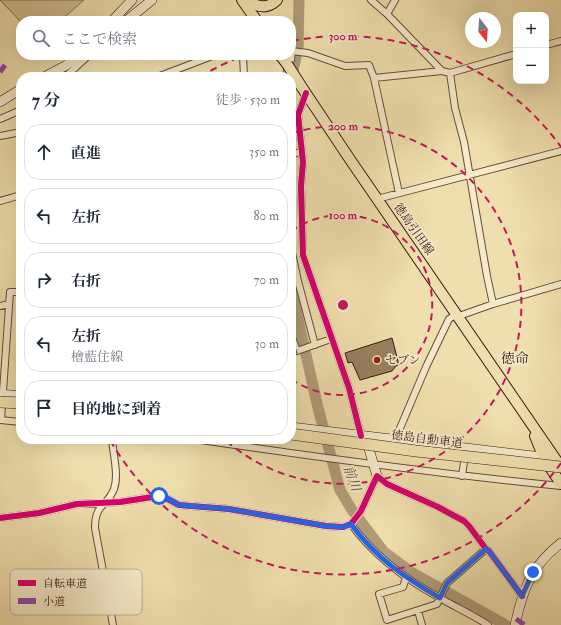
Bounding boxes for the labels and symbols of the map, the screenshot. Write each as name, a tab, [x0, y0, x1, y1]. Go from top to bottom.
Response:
north arrow	[465, 12, 501, 48]
text: 300 m	[329, 29, 358, 44]
text: 200 m	[328, 119, 359, 134]
street label: 徳島引田線	[390, 200, 437, 258]
text: 100 m	[329, 208, 358, 223]
centre of rings	[336, 298, 350, 312]
district label: 徳命	[501, 350, 529, 367]
place label: セブン	[385, 353, 421, 368]
marker: セブン	[372, 355, 382, 365]
street label: 徳島自動車道	[390, 428, 464, 451]
water label: 前川	[340, 463, 365, 495]
route start	[150, 487, 168, 505]
route end	[524, 563, 542, 581]
legend	[10, 569, 142, 615]
text: 自転車道	[43, 577, 87, 590]
text: 小道	[43, 595, 65, 608]

